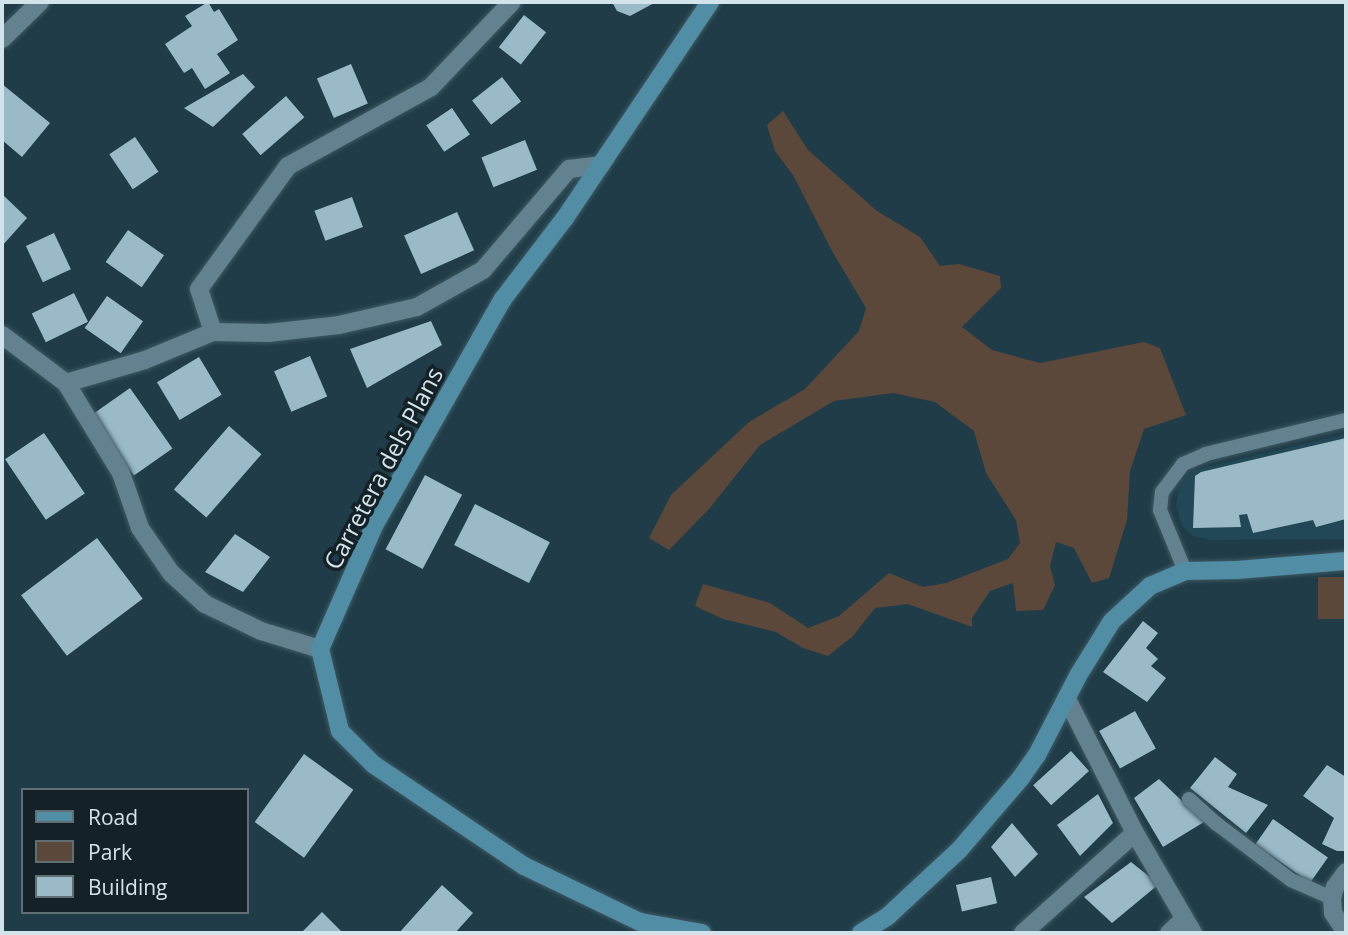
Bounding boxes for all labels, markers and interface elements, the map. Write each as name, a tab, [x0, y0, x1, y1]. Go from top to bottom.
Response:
street label: Carretera dels Plans	[318, 362, 448, 574]
legend	[21, 788, 248, 914]
text: Road	[88, 803, 138, 831]
text: Park	[88, 838, 132, 866]
text: Building	[88, 873, 167, 901]

